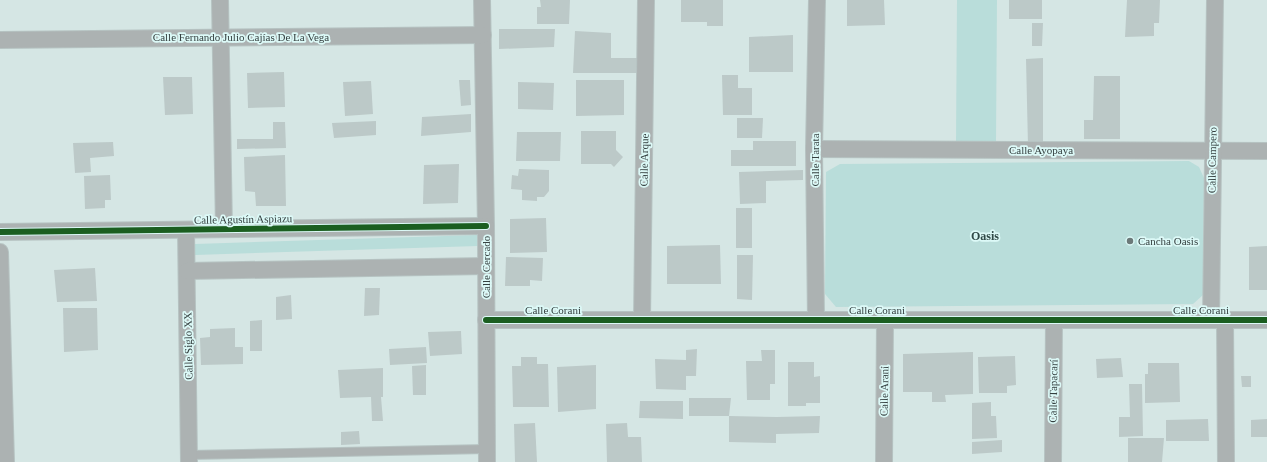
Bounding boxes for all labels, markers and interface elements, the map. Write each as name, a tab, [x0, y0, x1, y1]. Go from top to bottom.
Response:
street label: Calle Fernando Julio Cajías De La Vega	[153, 31, 329, 43]
street label: Calle Campero	[1205, 126, 1219, 193]
street label: Calle Arque	[638, 133, 650, 187]
street label: Calle Tarata	[809, 133, 821, 187]
street label: Calle Ayopaya	[1009, 144, 1073, 156]
street label: Calle Agustín Aspiazu	[194, 212, 293, 226]
district label: Oasis	[971, 229, 999, 243]
street label: Calle Cercado	[480, 235, 492, 298]
place label: Cancha Oasis	[1138, 235, 1198, 247]
marker: Cancha Oasis	[1125, 236, 1135, 246]
street label: Calle Corani	[525, 304, 581, 316]
street label: Calle Corani	[849, 304, 905, 316]
street label: Calle Corani	[1173, 304, 1229, 316]
street label: Calle Siglo XX	[181, 312, 195, 380]
street label: Calle Tapacarí	[1046, 359, 1060, 423]
street label: Calle Arani	[878, 366, 890, 416]

